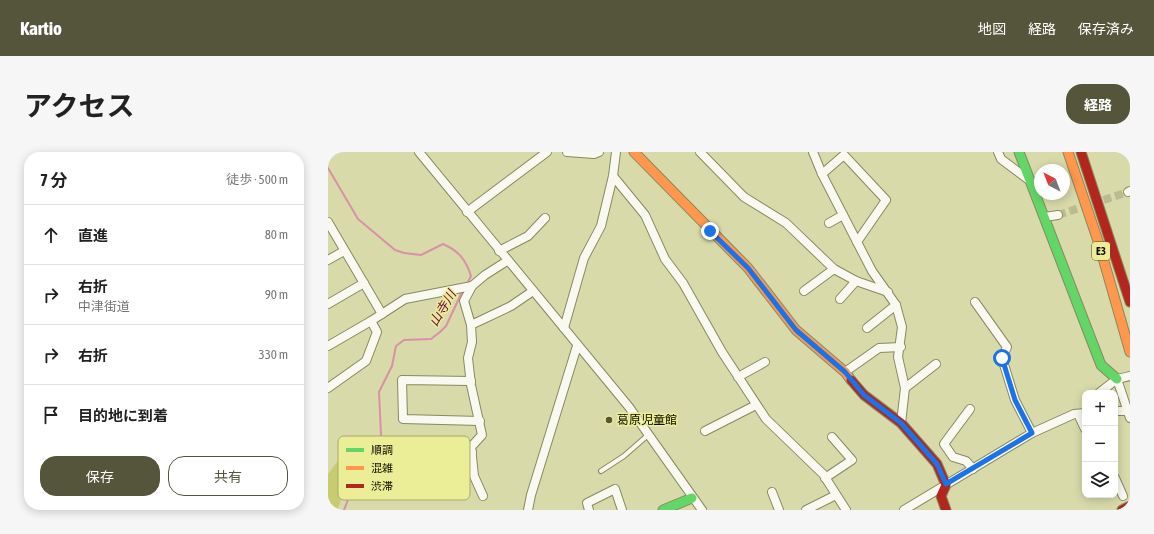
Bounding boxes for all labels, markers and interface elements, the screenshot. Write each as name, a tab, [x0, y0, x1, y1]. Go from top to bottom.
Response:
text: Kartio	[20, 17, 62, 39]
text: 地図	[978, 21, 1006, 37]
text: 経路	[1028, 21, 1056, 37]
text: 保存済み	[1078, 21, 1134, 37]
button: 経路	[1066, 84, 1130, 124]
text: アクセス	[24, 90, 135, 122]
north arrow	[1034, 164, 1070, 200]
text: 7 分	[40, 170, 67, 190]
text: 徒歩 · 500 m	[226, 172, 288, 187]
route end	[701, 222, 719, 240]
icon: ahead	[40, 224, 62, 246]
text: 直進	[78, 227, 108, 244]
text: 80 m	[265, 227, 288, 242]
road number: E3	[1092, 242, 1110, 260]
text: 右折	[78, 278, 108, 295]
icon: right	[40, 284, 62, 306]
water label: 山寺川	[426, 286, 460, 329]
text: 90 m	[265, 287, 288, 302]
text: 中津街道	[78, 299, 130, 314]
icon: right	[40, 344, 62, 366]
text: 右折	[78, 347, 108, 364]
text: 330 m	[259, 347, 288, 362]
route start	[993, 349, 1011, 367]
map controls	[1082, 390, 1118, 498]
button: +	[1082, 390, 1118, 426]
icon: arrive	[40, 404, 62, 426]
text: 目的地に到着	[78, 407, 168, 424]
place label: 葛原児童館	[617, 413, 677, 427]
marker: 葛原児童館	[604, 415, 614, 425]
button: −	[1082, 426, 1118, 462]
legend	[338, 436, 470, 500]
text: 順調	[371, 444, 393, 456]
button: 保存	[40, 456, 160, 496]
button: 共有	[168, 456, 288, 496]
text: 混雑	[371, 462, 393, 474]
button: layers	[1082, 462, 1118, 498]
text: 渋滞	[371, 480, 393, 492]

